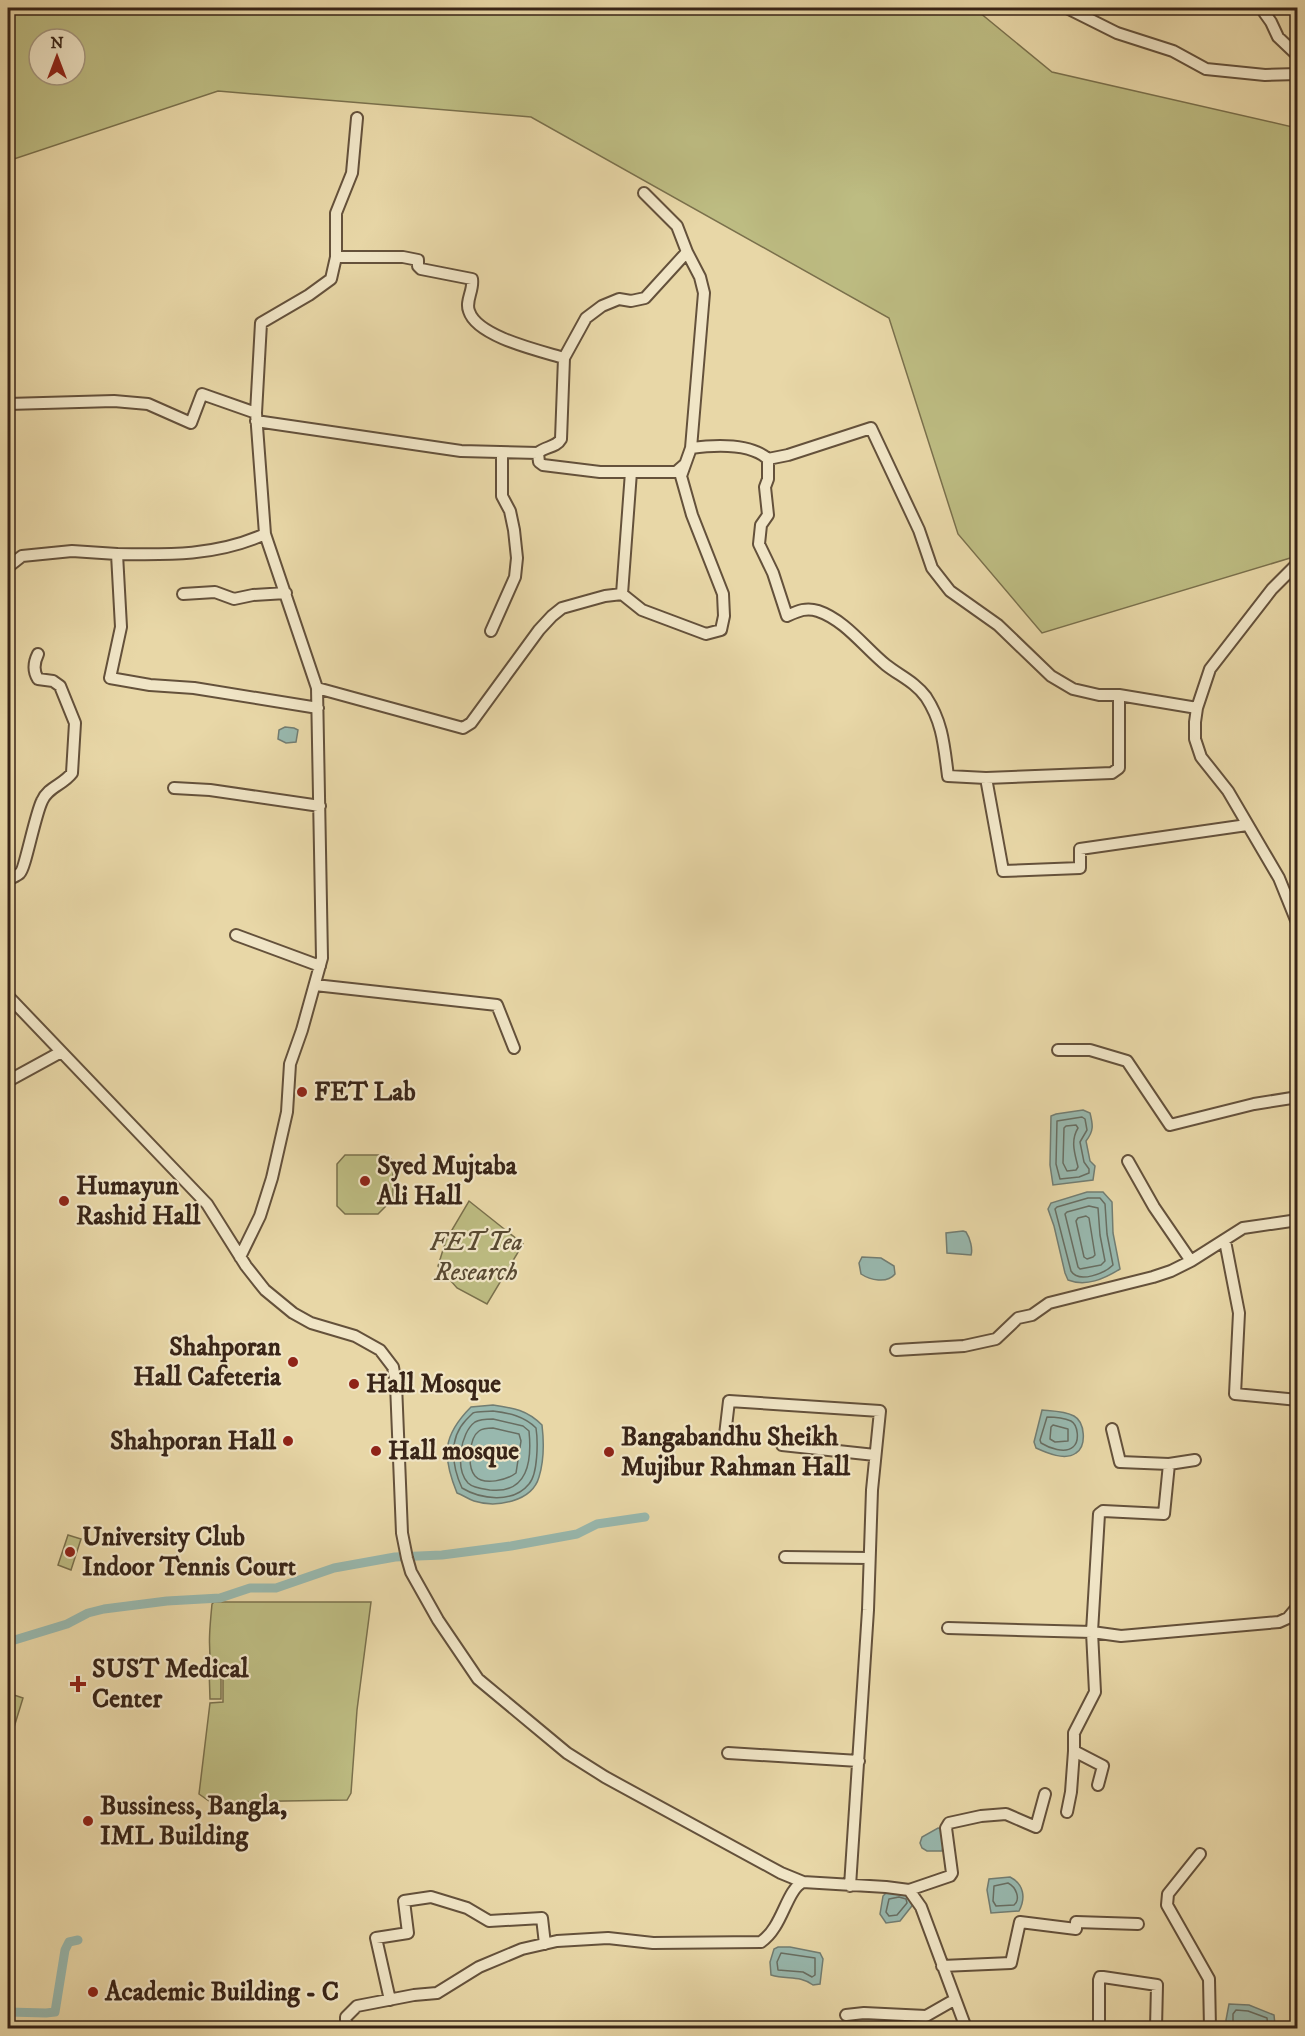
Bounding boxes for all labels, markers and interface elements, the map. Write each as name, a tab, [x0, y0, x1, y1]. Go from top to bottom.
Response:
north arrow	[27, 27, 87, 87]
text: N	[50, 33, 64, 53]
place label: FET Lab	[314, 1076, 416, 1109]
marker: FET Lab	[295, 1085, 309, 1099]
place label: Syed Mujtaba Ali Hall	[376, 1150, 518, 1213]
place label: Humayun Rashid Hall	[76, 1170, 202, 1233]
marker: Syed Mujtaba Ali Hall	[358, 1174, 372, 1188]
marker: Humayun Rashid Hall	[57, 1194, 71, 1208]
park label: FET Tea Research	[429, 1226, 523, 1289]
place label: Shahporan Hall Cafeteria	[133, 1331, 282, 1394]
marker: Shahporan Hall Cafeteria	[286, 1355, 300, 1369]
place label: Hall Mosque	[366, 1368, 501, 1401]
marker: Hall Mosque	[347, 1377, 361, 1391]
place label: Bangabandhu Sheikh Mujibur Rahman Hall	[621, 1421, 851, 1484]
place label: Shahporan Hall	[110, 1425, 277, 1458]
marker: Shahporan Hall	[281, 1434, 295, 1448]
place label: Hall mosque	[388, 1435, 519, 1468]
marker: Hall mosque	[369, 1444, 383, 1458]
marker: Bangabandhu Sheikh Mujibur Rahman Hall	[602, 1445, 616, 1459]
place label: University Club Indoor Tennis Court	[82, 1521, 297, 1584]
marker: University Club Indoor Tennis Court	[63, 1545, 77, 1559]
place label: SUST Medical Center	[92, 1653, 250, 1716]
marker: SUST Medical Center	[69, 1675, 87, 1693]
place label: Bussiness, Bangla, IML Building	[100, 1790, 287, 1853]
marker: Bussiness, Bangla, IML Building	[81, 1814, 95, 1828]
place label: Academic Building - C	[104, 1976, 339, 2009]
marker: Academic Building - C	[86, 1985, 100, 1999]

